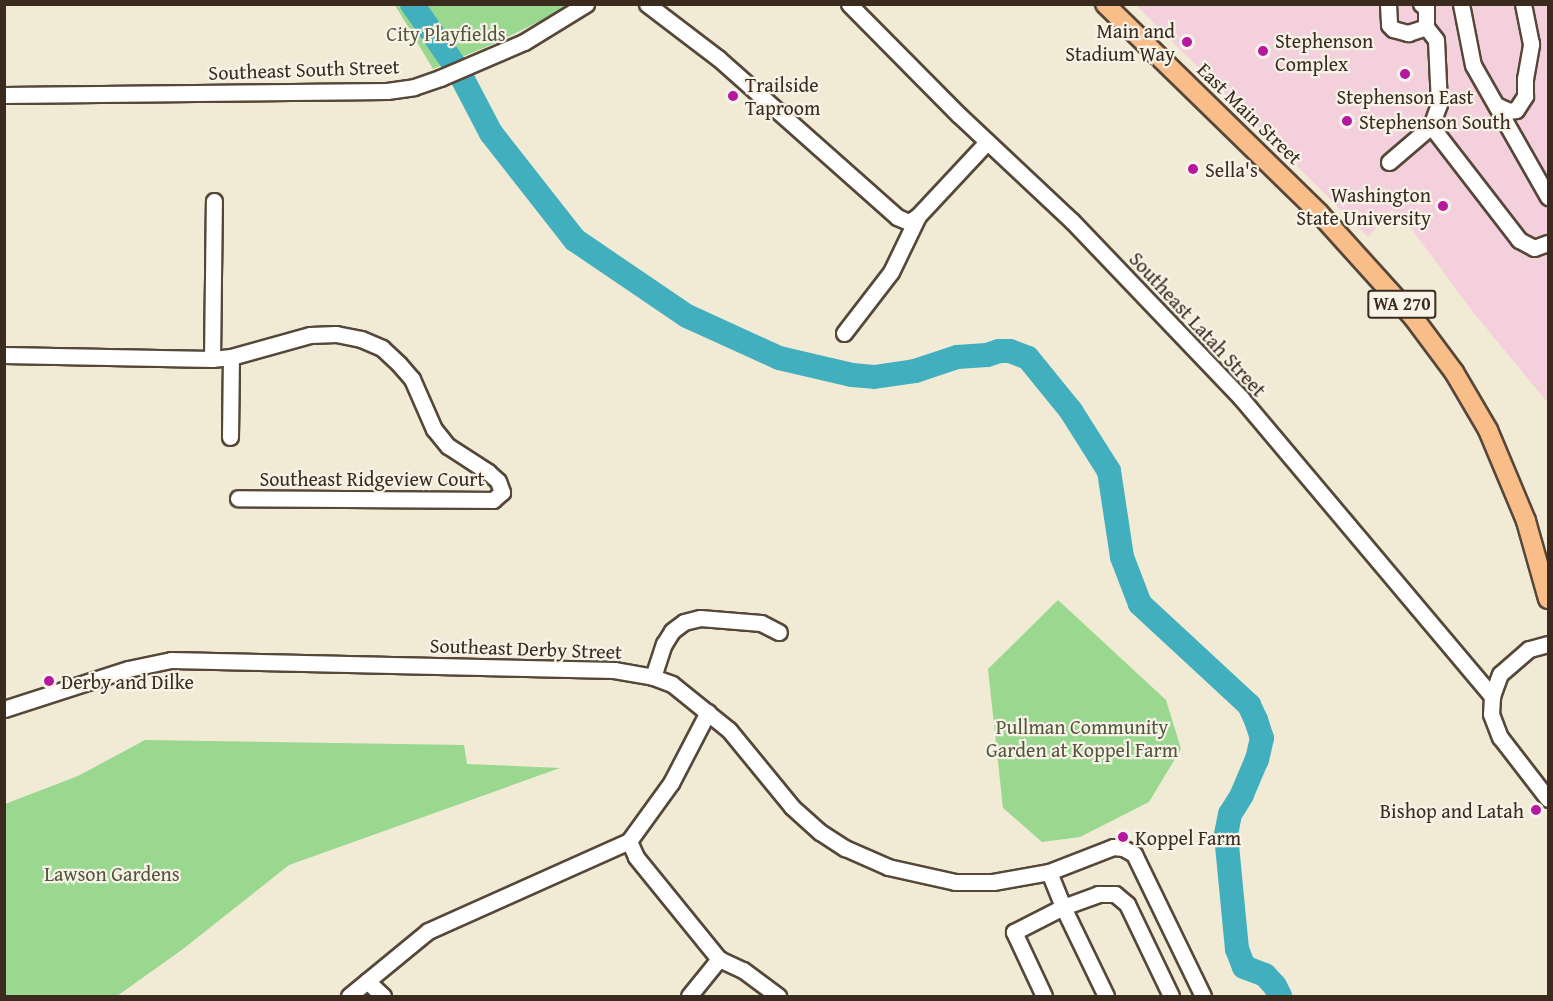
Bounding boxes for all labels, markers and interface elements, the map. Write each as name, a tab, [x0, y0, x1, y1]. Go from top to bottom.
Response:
place label: Main and Stadium Way	[1065, 19, 1175, 66]
park label: City Playfields	[386, 21, 506, 45]
place label: Stephenson Complex	[1275, 28, 1373, 75]
marker: Main and Stadium Way	[1180, 35, 1194, 49]
marker: Stephenson Complex	[1256, 44, 1270, 58]
street label: Southeast South Street	[208, 54, 400, 84]
street label: East Main Street	[1193, 57, 1307, 169]
marker: Stephenson East	[1398, 67, 1412, 81]
place label: Trailside Taproom	[745, 72, 820, 119]
place label: Stephenson East	[1336, 84, 1474, 108]
marker: Trailside Taproom	[726, 89, 740, 103]
place label: Stephenson South	[1359, 109, 1511, 133]
marker: Stephenson South	[1340, 114, 1354, 128]
place label: Sella's	[1205, 157, 1258, 181]
marker: Sella's	[1186, 162, 1200, 176]
place label: Washington State University	[1296, 183, 1431, 230]
marker: Washington State University	[1436, 199, 1450, 213]
street label: Southeast Latah Street	[1125, 247, 1271, 401]
road number: WA 270	[1366, 289, 1438, 319]
street label: Southeast Ridgeview Court	[259, 466, 485, 490]
street label: Southeast Derby Street	[429, 633, 623, 663]
place label: Derby and Dilke	[61, 669, 194, 693]
marker: Derby and Dilke	[42, 674, 56, 688]
park label: Pullman Community Garden at Koppel Farm	[986, 715, 1178, 762]
place label: Bishop and Latah	[1380, 798, 1524, 822]
marker: Bishop and Latah	[1529, 803, 1543, 817]
place label: Koppel Farm	[1135, 825, 1241, 849]
marker: Koppel Farm	[1116, 830, 1130, 844]
park label: Lawson Gardens	[44, 861, 180, 885]

